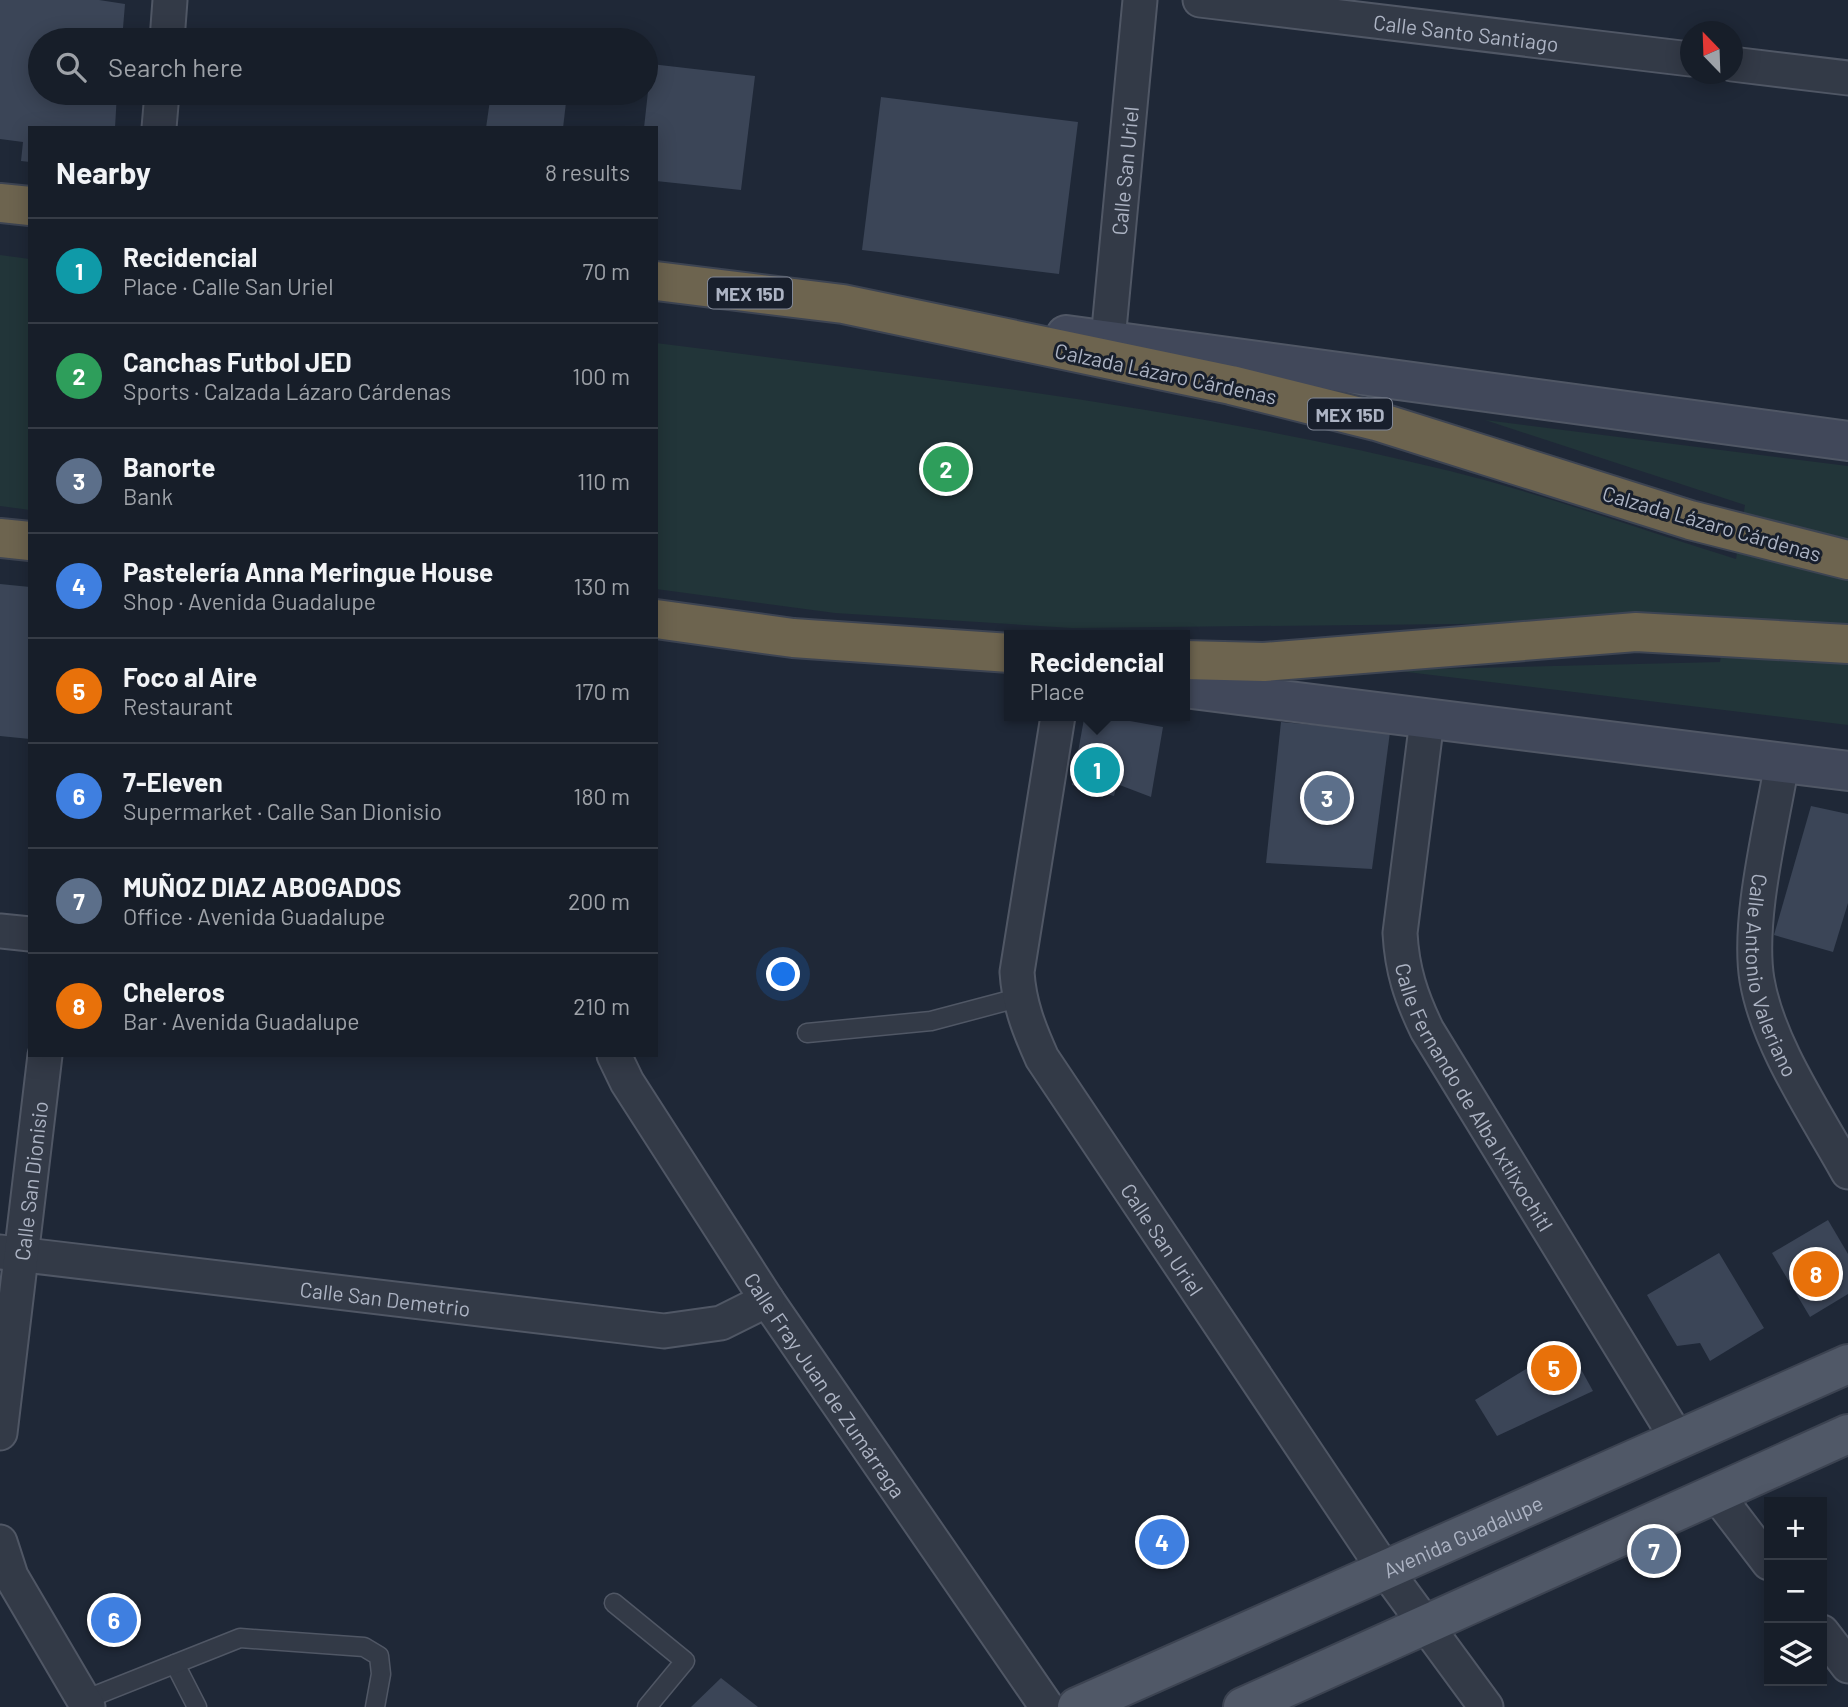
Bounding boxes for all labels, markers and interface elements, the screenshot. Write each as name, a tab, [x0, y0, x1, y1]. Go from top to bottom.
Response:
street label: Calle Santo Santiago	[1372, 8, 1560, 56]
north arrow	[1680, 21, 1743, 84]
search box	[28, 28, 658, 105]
icon: search	[52, 48, 90, 86]
text: Search here	[108, 51, 243, 82]
street label: Calle San Uriel	[1105, 105, 1142, 236]
text: Nearby	[56, 154, 151, 190]
text: 8 results	[545, 158, 630, 186]
text: Recidencial	[123, 241, 257, 272]
text: 1	[75, 257, 83, 285]
text: 70 m	[583, 257, 630, 285]
text: Place · Calle San Uriel	[123, 272, 334, 300]
road number: MEX 15D	[708, 278, 792, 308]
street label: Calzada Lázaro Cárdenas	[1053, 337, 1279, 409]
text: Canchas Futbol JED	[123, 346, 352, 377]
text: 2	[73, 362, 85, 390]
text: 100 m	[572, 362, 630, 390]
text: Sports · Calzada Lázaro Cárdenas	[123, 377, 451, 405]
road number: MEX 15D	[1308, 398, 1392, 430]
pin: 2	[923, 443, 969, 495]
text: Banorte	[123, 451, 215, 482]
text: 3	[73, 467, 85, 495]
text: 110 m	[577, 467, 630, 495]
street label: Calzada Lázaro Cárdenas	[1600, 480, 1824, 566]
text: Bank	[123, 482, 173, 510]
text: Pastelería Anna Meringue House	[123, 556, 493, 587]
text: 4	[72, 572, 86, 600]
text: 130 m	[573, 572, 630, 600]
text: Shop · Avenida Guadalupe	[123, 587, 376, 615]
popup	[1004, 630, 1190, 721]
text: Recidencial	[1030, 646, 1164, 677]
text: Foco al Aire	[123, 661, 257, 692]
text: 5	[73, 677, 85, 705]
text: 170 m	[574, 677, 630, 705]
text: Place	[1030, 677, 1085, 705]
text: Restaurant	[123, 692, 233, 720]
pin: 1	[1074, 744, 1120, 796]
text: 7-Eleven	[123, 766, 223, 797]
pin: 3	[1304, 772, 1350, 824]
text: 6	[73, 782, 85, 810]
text: 180 m	[573, 782, 630, 810]
text: Supermarket · Calle San Dionisio	[123, 797, 442, 825]
text: MUÑOZ DIAZ ABOGADOS	[123, 871, 402, 902]
street label: Calle Antonio Valeriano	[1742, 872, 1804, 1081]
text: 7	[73, 887, 85, 915]
text: 200 m	[568, 887, 630, 915]
text: Office · Avenida Guadalupe	[123, 902, 385, 930]
your location	[766, 957, 800, 991]
street label: Calle Fernando de Alba Ixtlixochitl	[1391, 960, 1559, 1235]
text: Cheleros	[123, 976, 225, 1007]
text: 8	[73, 992, 85, 1020]
text: 210 m	[573, 992, 630, 1020]
text: Bar · Avenida Guadalupe	[123, 1007, 360, 1035]
street label: Calle San Dionisio	[8, 1100, 52, 1262]
street label: Calle San Uriel	[1117, 1178, 1210, 1300]
pin: 8	[1793, 1248, 1839, 1300]
street label: Calle Fray Juan de Zumárraga	[740, 1267, 911, 1502]
street label: Calle San Demetrio	[299, 1275, 472, 1320]
pin: 5	[1531, 1342, 1577, 1394]
street label: Avenida Guadalupe	[1379, 1489, 1546, 1582]
map controls	[1764, 1497, 1827, 1686]
button: +	[1764, 1497, 1827, 1560]
pin: 4	[1139, 1516, 1185, 1568]
pin: 7	[1631, 1525, 1677, 1577]
button: −	[1764, 1560, 1827, 1623]
pin: 6	[91, 1594, 137, 1646]
button: layers	[1764, 1623, 1827, 1686]

